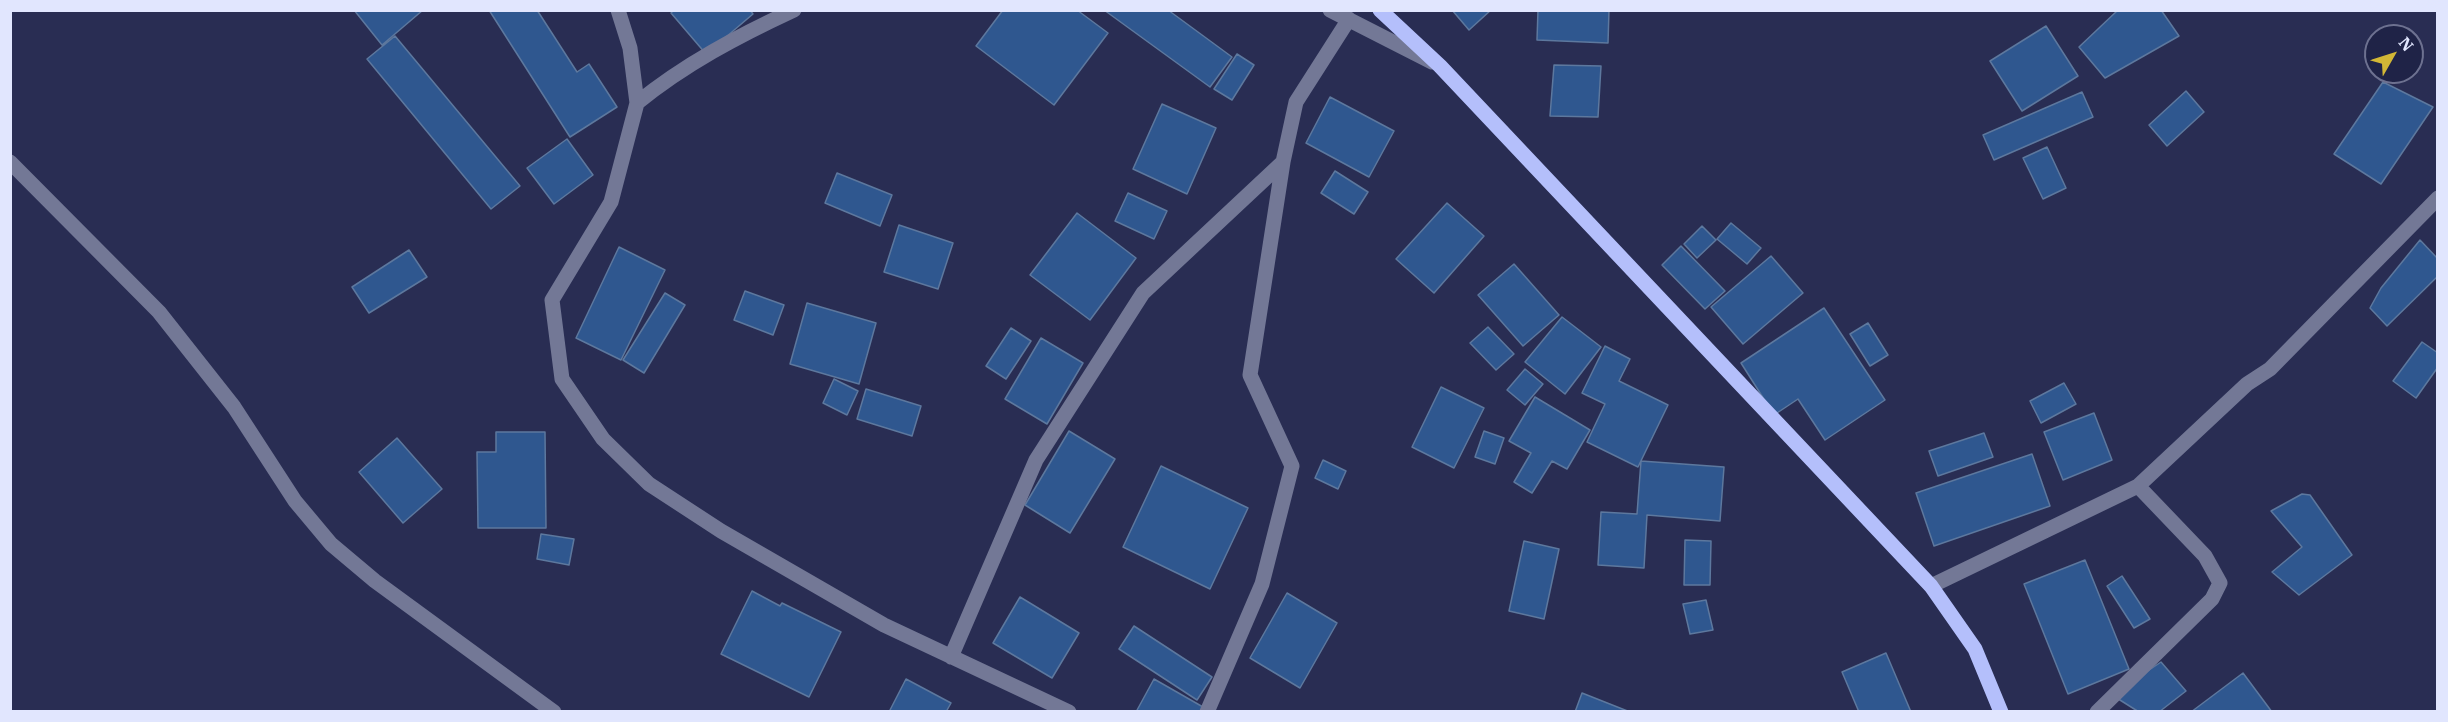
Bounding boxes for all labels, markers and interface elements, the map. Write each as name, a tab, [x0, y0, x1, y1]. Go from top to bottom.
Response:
north arrow	[2364, 24, 2424, 84]
text: N	[2395, 33, 2418, 55]

